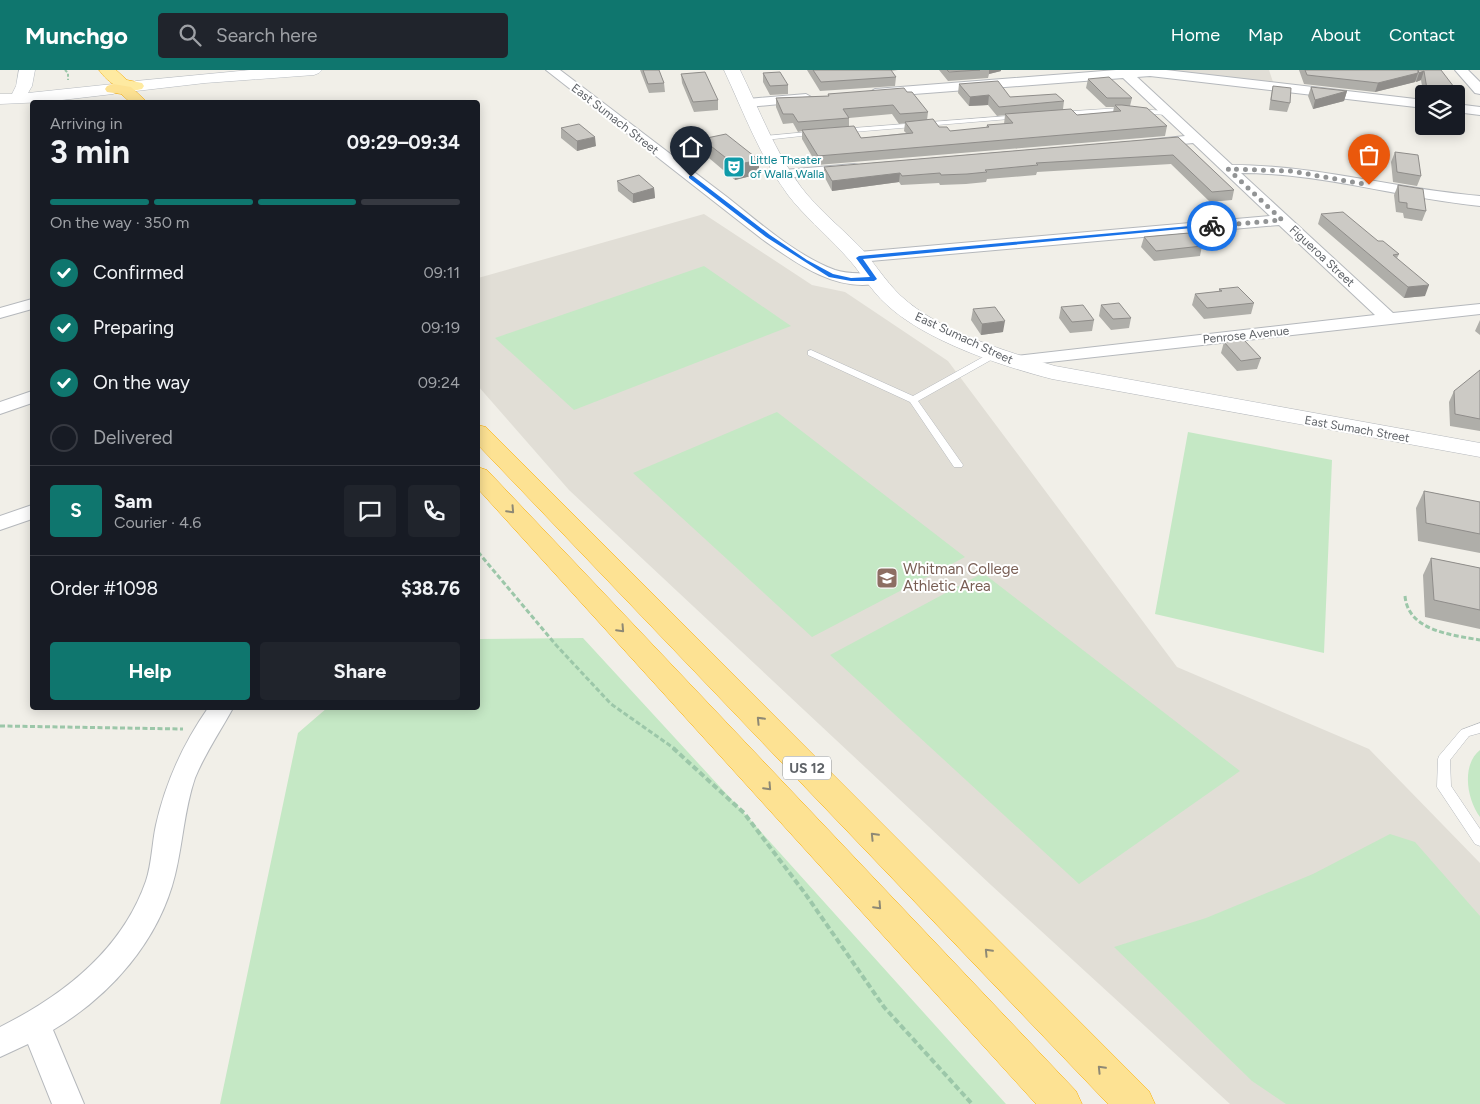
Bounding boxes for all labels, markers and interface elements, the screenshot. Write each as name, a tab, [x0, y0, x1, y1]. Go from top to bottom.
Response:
search box	[158, 13, 508, 58]
text: Munchgo	[25, 21, 128, 50]
icon: search	[176, 21, 204, 49]
text: Search here	[216, 24, 317, 47]
text: Home	[1171, 24, 1220, 46]
text: Map	[1248, 24, 1283, 46]
text: About	[1311, 24, 1361, 46]
text: Contact	[1389, 24, 1455, 46]
street label: East Sumach Street	[569, 81, 662, 158]
map controls	[1415, 85, 1465, 135]
button: layers	[1415, 85, 1465, 135]
text: Arriving in	[50, 114, 122, 133]
pin	[670, 126, 712, 177]
text: 09:29–09:34	[347, 131, 460, 154]
text: 3 min	[50, 133, 130, 171]
icon: home	[677, 133, 705, 161]
pin	[1348, 134, 1390, 185]
icon: bag	[1355, 141, 1383, 169]
place label: Little Theater of Walla Walla	[750, 153, 824, 181]
theatre icon: Little Theater of Walla Walla	[722, 155, 746, 179]
courier	[1187, 201, 1237, 251]
icon: bike	[1198, 212, 1226, 240]
text: On the way · 350 m	[50, 213, 189, 232]
street label: Figueroa Street	[1287, 222, 1358, 290]
icon: check	[50, 259, 78, 287]
text: Confirmed	[93, 261, 184, 284]
text: 09:11	[423, 263, 460, 282]
street label: East Sumach Street	[913, 309, 1016, 367]
icon: check	[50, 314, 78, 342]
text: Preparing	[93, 316, 174, 339]
text: 09:19	[421, 318, 460, 337]
street label: Penrose Avenue	[1202, 323, 1290, 346]
icon: check	[50, 369, 78, 397]
text: On the way	[93, 371, 190, 394]
text: 09:24	[418, 373, 460, 392]
street label: East Sumach Street	[1303, 413, 1411, 445]
text: Delivered	[93, 426, 173, 449]
button: chat	[344, 485, 396, 537]
button: phone	[408, 485, 460, 537]
text: Sam	[114, 490, 152, 513]
text: S	[70, 499, 82, 522]
one-way arrow	[505, 505, 514, 514]
text: Courier · 4.6	[114, 513, 201, 532]
place label: Whitman College Athletic Area	[903, 560, 1019, 595]
school or university icon: Whitman College Athletic Area	[875, 566, 899, 590]
text: Order #1098	[50, 577, 158, 600]
text: $38.76	[401, 577, 460, 600]
one-way arrow	[615, 624, 624, 633]
button: Help	[50, 642, 250, 700]
button: Share	[260, 642, 460, 700]
one-way arrow	[757, 717, 766, 726]
road number: US 12	[783, 756, 831, 780]
one-way arrow	[762, 781, 771, 790]
one-way arrow	[871, 833, 880, 842]
one-way arrow	[872, 900, 881, 909]
one-way arrow	[985, 949, 994, 958]
one-way arrow	[1098, 1066, 1107, 1075]

